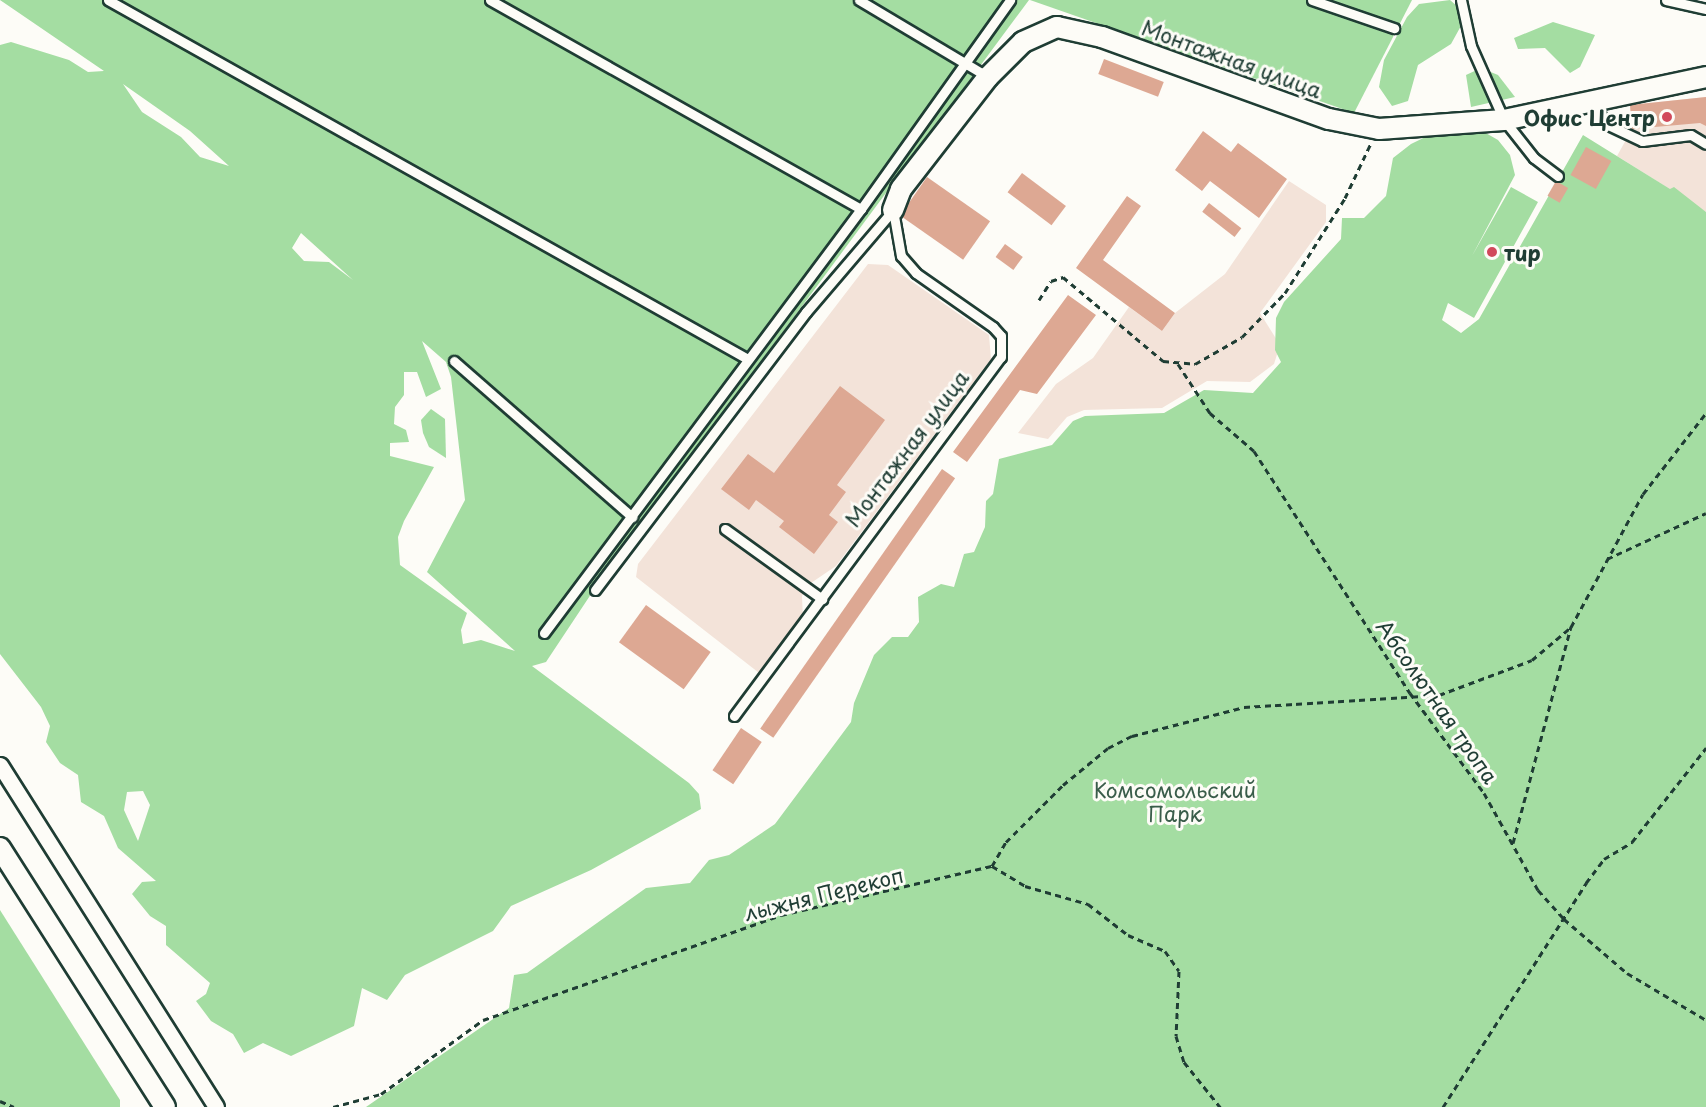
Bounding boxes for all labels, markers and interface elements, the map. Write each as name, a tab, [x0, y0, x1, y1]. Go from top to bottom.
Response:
street label: Монтажная улица	[1138, 14, 1326, 102]
place label: Офис Центр	[1523, 104, 1655, 130]
marker: Офис Центр	[1660, 110, 1674, 124]
place label: тир	[1504, 239, 1541, 265]
marker: тир	[1485, 245, 1499, 259]
street label: Монтажная улица	[839, 364, 973, 532]
street label: Абсолютная тропа	[1372, 614, 1504, 788]
park label: Комсомольский Парк	[1094, 776, 1256, 826]
street label: лыжня Перекоп	[742, 861, 906, 925]

